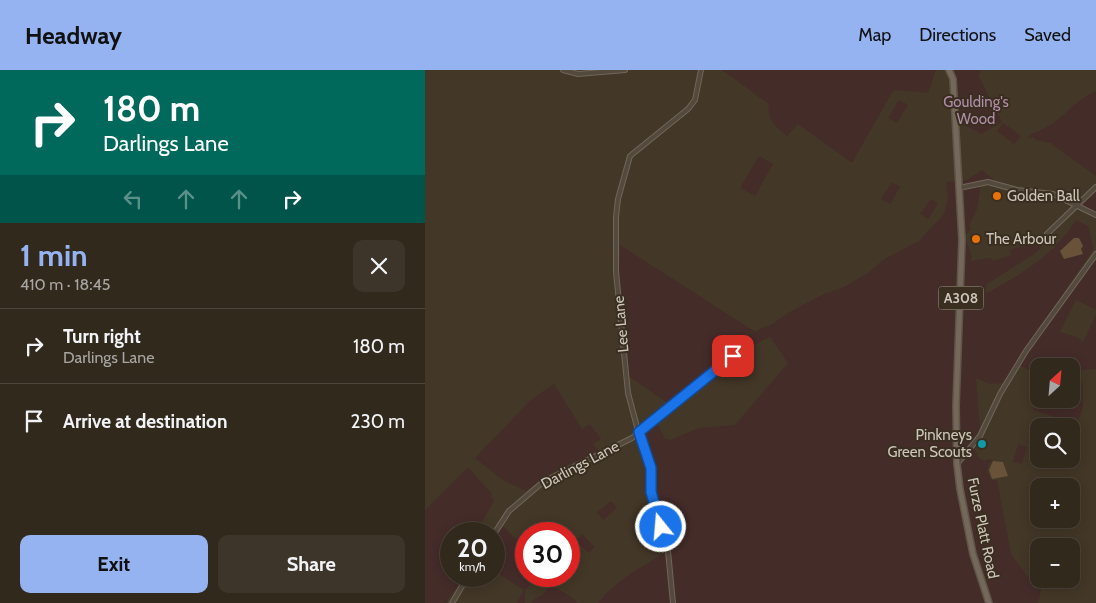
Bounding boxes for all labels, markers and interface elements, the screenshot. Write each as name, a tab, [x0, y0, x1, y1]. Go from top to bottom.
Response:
text: Headway	[25, 21, 122, 50]
text: Map	[858, 24, 891, 46]
text: Directions	[919, 24, 996, 46]
text: Saved	[1024, 24, 1071, 46]
text: 180 m	[103, 87, 200, 130]
icon: right	[20, 90, 85, 155]
park label: Goulding's Wood	[943, 93, 1009, 128]
text: Darlings Lane	[103, 130, 229, 157]
icon: left	[119, 185, 147, 213]
icon: ahead	[172, 185, 200, 213]
icon: ahead	[225, 185, 253, 213]
icon: right	[278, 185, 306, 213]
place label: Golden Ball	[1007, 187, 1080, 205]
marker: Golden Ball	[991, 190, 1003, 202]
place label: The Arbour	[986, 230, 1057, 248]
marker: The Arbour	[970, 233, 982, 245]
text: 1 min	[20, 237, 88, 274]
button: close	[353, 240, 405, 292]
text: 410 m · 18:45	[20, 275, 110, 294]
road number: A308	[939, 287, 983, 310]
street label: Lee Lane	[610, 295, 632, 353]
text: Turn right	[63, 325, 141, 348]
icon: right	[20, 332, 48, 360]
text: 180 m	[353, 335, 405, 358]
pin	[712, 335, 754, 377]
icon: arrive	[719, 342, 747, 370]
text: Darlings Lane	[63, 348, 154, 367]
north arrow	[1030, 358, 1080, 408]
map controls	[1030, 358, 1080, 588]
icon: arrive	[20, 407, 48, 435]
text: Arrive at destination	[63, 410, 227, 433]
text: 230 m	[351, 410, 405, 433]
button: search	[1030, 418, 1080, 468]
place label: Pinkneys Green Scouts	[888, 426, 972, 461]
street label: Darlings Lane	[538, 437, 622, 493]
marker: Pinkneys Green Scouts	[976, 438, 988, 450]
street label: Furze Platt Road	[963, 476, 1003, 580]
button: +	[1030, 478, 1080, 528]
position arrow	[634, 500, 686, 552]
speed limit sign: 30	[515, 522, 580, 587]
text: 20	[457, 533, 488, 563]
button: Exit	[20, 535, 208, 593]
button: Share	[218, 535, 405, 593]
button: −	[1030, 538, 1080, 588]
text: km/h	[459, 559, 486, 574]

